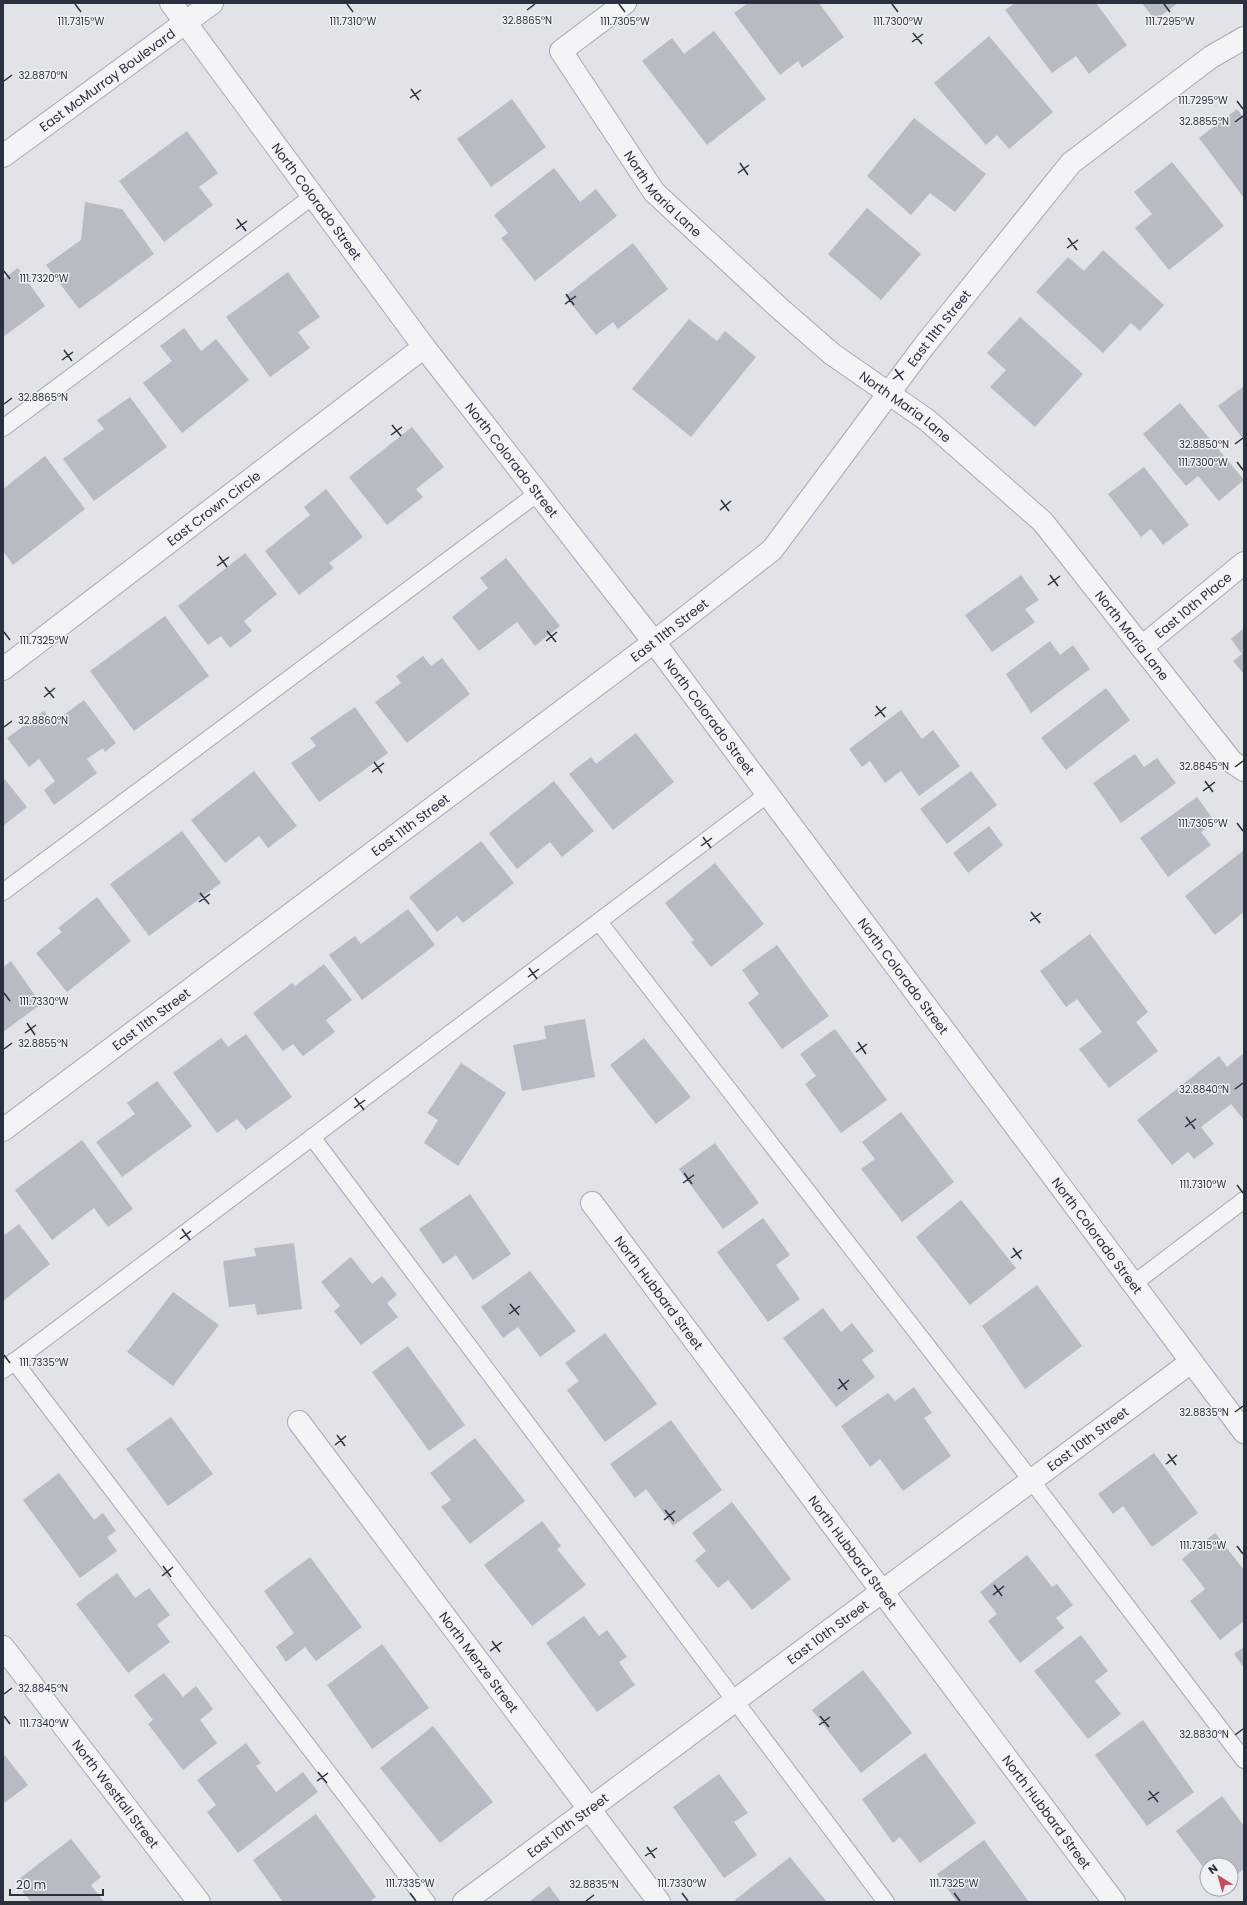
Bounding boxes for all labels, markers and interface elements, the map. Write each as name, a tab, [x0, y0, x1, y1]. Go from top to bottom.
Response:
text: 32.8865°N	[502, 13, 552, 28]
text: 111.7315°W	[58, 14, 104, 29]
text: 111.7310°W	[330, 14, 376, 29]
text: 111.7305°W	[600, 14, 650, 29]
text: 111.7300°W	[873, 14, 923, 29]
text: 111.7295°W	[1145, 14, 1195, 29]
street label: East McMurray Boulevard	[35, 24, 179, 136]
text: 32.8870°N	[18, 68, 68, 83]
text: 111.7295°W	[1178, 93, 1228, 108]
text: 32.8855°N	[1179, 114, 1229, 129]
street label: North Colorado Street	[267, 139, 366, 264]
street label: North Maria Lane	[620, 147, 706, 241]
text: 111.7320°W	[20, 271, 69, 286]
street label: East 11th Street	[902, 285, 975, 370]
street label: North Maria Lane	[856, 366, 956, 447]
text: 32.8865°N	[18, 390, 68, 405]
street label: North Colorado Street	[461, 398, 563, 521]
text: 32.8850°N	[1179, 437, 1229, 452]
text: 111.7300°W	[1178, 455, 1228, 470]
street label: East Crown Circle	[163, 466, 264, 550]
street label: East 10th Place	[1150, 568, 1236, 643]
street label: North Maria Lane	[1091, 586, 1174, 684]
street label: East 11th Street	[626, 594, 712, 666]
text: 111.7325°W	[20, 633, 69, 648]
street label: North Colorado Street	[660, 654, 760, 779]
text: 32.8860°N	[18, 713, 68, 728]
text: 32.8845°N	[1179, 759, 1229, 774]
street label: East 11th Street	[367, 789, 454, 860]
text: 111.7305°W	[1178, 816, 1228, 831]
street label: North Colorado Street	[854, 914, 953, 1038]
street label: East 11th Street	[108, 983, 194, 1055]
text: 111.7330°W	[19, 994, 69, 1009]
text: 32.8855°N	[18, 1036, 68, 1051]
text: 32.8840°N	[1179, 1082, 1229, 1097]
street label: North Colorado Street	[1048, 1173, 1147, 1298]
text: 111.7310°W	[1180, 1177, 1226, 1192]
street label: North Hubbard Street	[610, 1232, 708, 1354]
text: 111.7335°W	[19, 1355, 69, 1370]
street label: East 10th Street	[1043, 1402, 1133, 1475]
text: 32.8835°N	[1179, 1405, 1229, 1420]
street label: North Hubbard Street	[804, 1491, 902, 1613]
text: 111.7315°W	[1180, 1538, 1226, 1553]
street label: East 10th Street	[783, 1595, 873, 1669]
street label: North Menze Street	[435, 1607, 523, 1717]
text: 32.8845°N	[18, 1681, 68, 1696]
text: 111.7340°W	[19, 1716, 69, 1731]
text: 32.8830°N	[1179, 1727, 1229, 1742]
street label: North Westfall Street	[68, 1735, 164, 1852]
street label: North Hubbard Street	[998, 1751, 1096, 1873]
street label: East 10th Street	[523, 1788, 613, 1862]
north arrow	[1199, 1857, 1239, 1897]
text: N	[1205, 1860, 1221, 1878]
scale bar	[10, 1871, 103, 1897]
text: 20 m	[16, 1876, 46, 1893]
text: 111.7335°W	[385, 1876, 435, 1891]
text: 111.7330°W	[657, 1876, 707, 1891]
text: 111.7325°W	[930, 1876, 979, 1891]
text: 32.8835°N	[569, 1877, 619, 1892]

